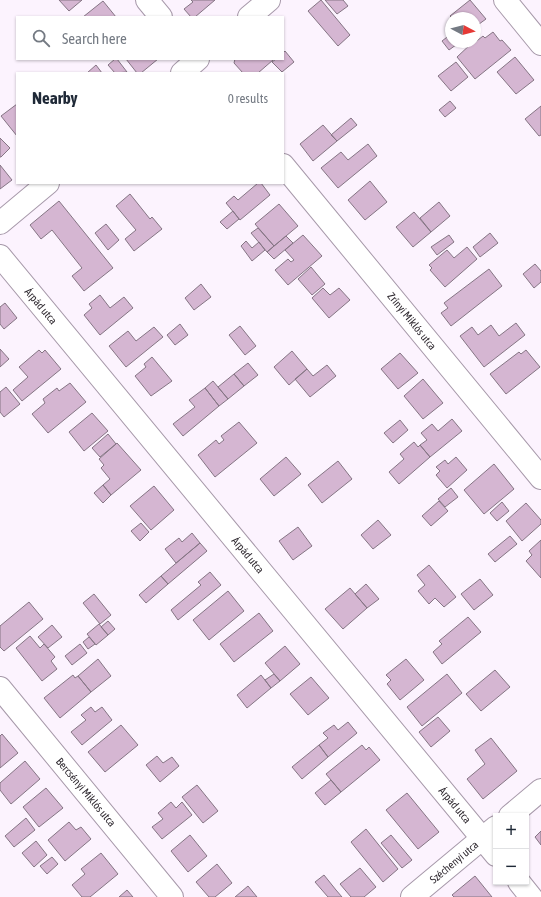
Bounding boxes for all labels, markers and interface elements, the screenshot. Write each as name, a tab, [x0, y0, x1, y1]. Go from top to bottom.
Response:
north arrow	[445, 12, 481, 48]
search box	[16, 16, 284, 60]
icon: search	[30, 27, 52, 49]
text: Search here	[62, 30, 127, 47]
text: Nearby	[32, 88, 78, 108]
text: 0 results	[228, 91, 268, 106]
street label: Árpád utca	[23, 286, 59, 326]
street label: Zrínyi Miklós utca	[385, 290, 439, 352]
street label: Árpád utca	[230, 535, 266, 575]
street label: Bercsényi Miklós utca	[54, 755, 118, 829]
street label: Árpád utca	[437, 785, 473, 825]
map controls	[493, 813, 529, 885]
button: +	[493, 813, 529, 849]
street label: Széchenyi utca	[427, 838, 481, 886]
button: −	[493, 849, 529, 885]

